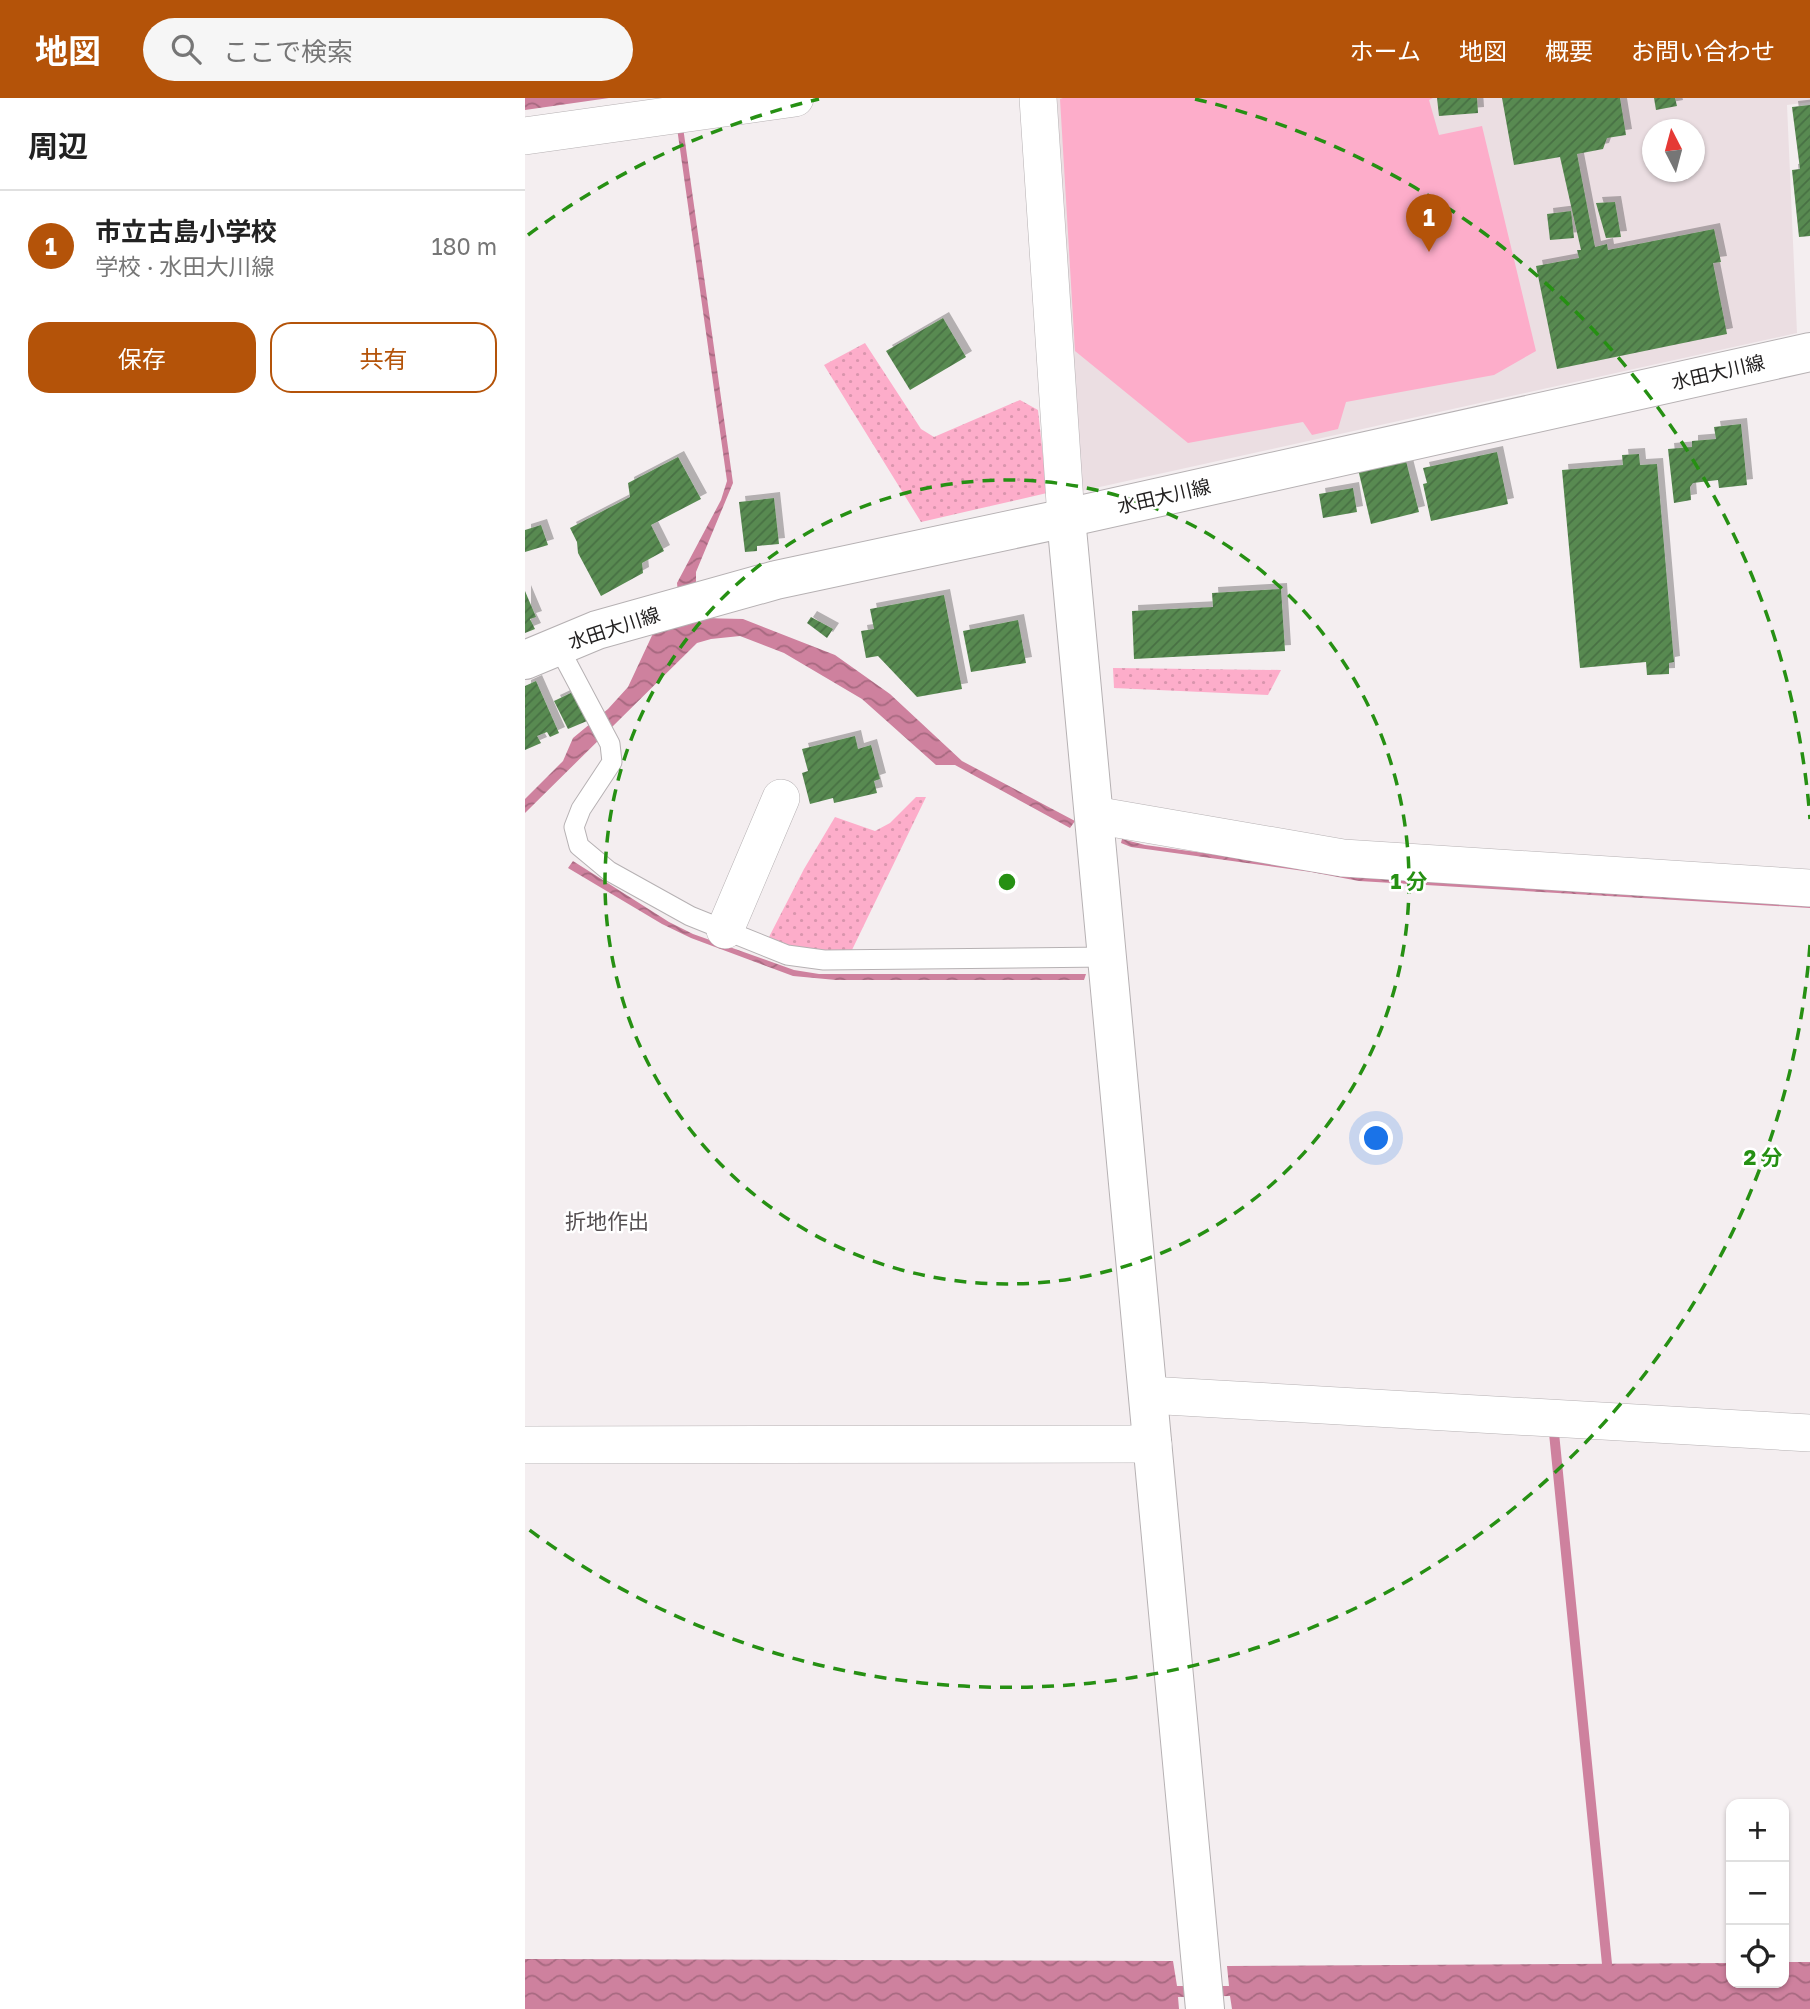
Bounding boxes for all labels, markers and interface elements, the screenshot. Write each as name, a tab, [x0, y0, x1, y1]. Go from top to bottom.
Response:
search box	[143, 18, 633, 81]
icon: search	[167, 30, 205, 68]
text: 地図	[35, 31, 101, 70]
text: ここで検索	[223, 36, 353, 67]
text: ホーム	[1350, 36, 1421, 65]
text: 地図	[1459, 36, 1507, 65]
text: 概要	[1545, 36, 1593, 65]
text: お問い合わせ	[1631, 36, 1775, 65]
north arrow	[1642, 119, 1705, 182]
text: 周辺	[28, 128, 88, 164]
pin: 1	[1406, 194, 1452, 252]
text: 市立古島小学校	[95, 216, 277, 247]
text: 1	[45, 232, 57, 260]
text: 180 m	[431, 232, 497, 260]
text: 学校 · 水田大川線	[95, 252, 274, 280]
button: 保存	[28, 322, 256, 393]
button: 共有	[270, 322, 497, 393]
street label: 水田大川線	[1669, 350, 1767, 393]
street label: 水田大川線	[1115, 474, 1213, 517]
street label: 水田大川線	[565, 602, 663, 653]
text: 1 分	[1390, 868, 1428, 894]
centre of rings	[995, 870, 1019, 894]
your location	[1359, 1121, 1393, 1155]
text: 2 分	[1743, 1144, 1783, 1170]
district label: 折地作出	[565, 1208, 649, 1234]
map controls	[1726, 1799, 1789, 1988]
button: +	[1726, 1799, 1789, 1862]
button: −	[1726, 1862, 1789, 1925]
button: locate	[1726, 1925, 1789, 1988]

